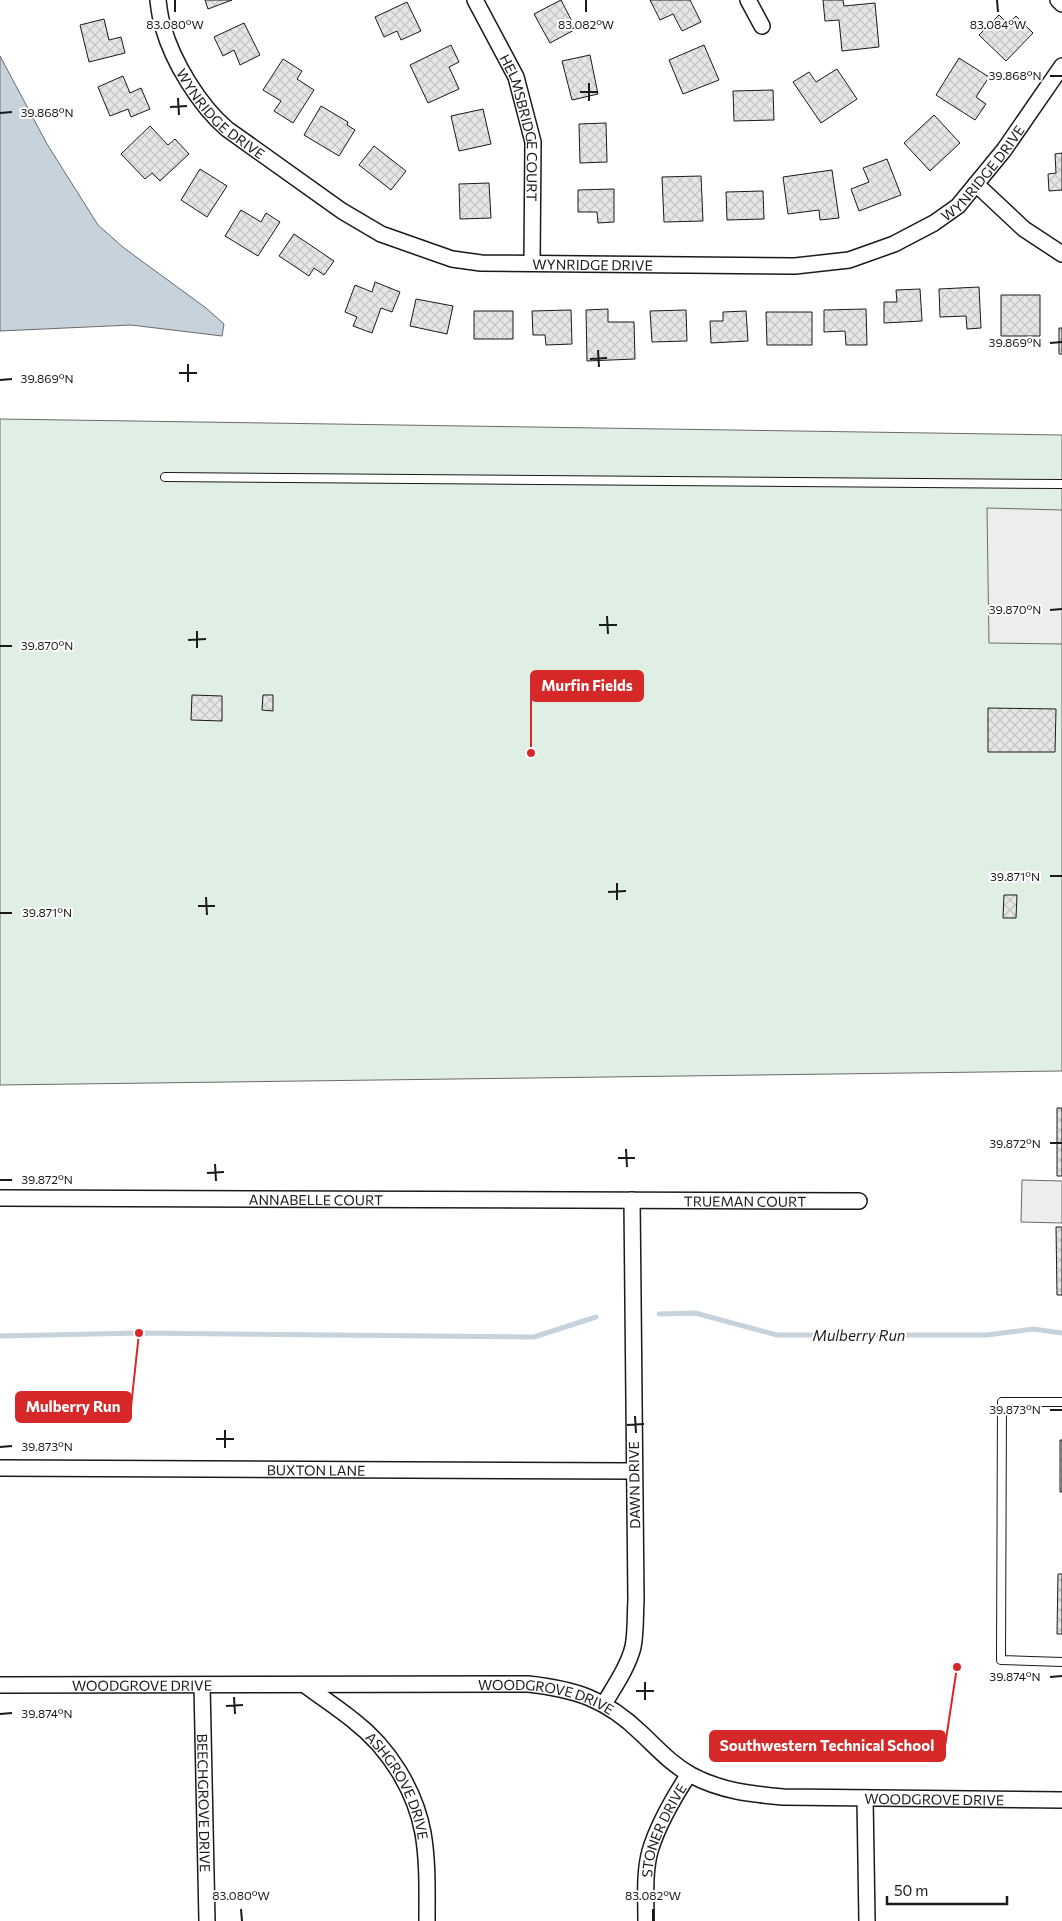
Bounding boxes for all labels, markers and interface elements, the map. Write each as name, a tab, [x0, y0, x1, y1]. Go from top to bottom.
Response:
text: 83.080°W	[146, 17, 204, 31]
text: 83.082°W	[558, 17, 614, 31]
text: 83.084°W	[970, 17, 1026, 31]
street label: HELMSBRIDGE COURT	[497, 51, 542, 202]
street label: WYNRIDGE DRIVE	[173, 65, 268, 162]
text: 39.868°N	[988, 68, 1042, 82]
text: 39.868°N	[20, 105, 74, 119]
street label: WYNRIDGE DRIVE	[937, 122, 1027, 224]
street label: WYNRIDGE DRIVE	[532, 255, 653, 273]
text: 39.869°N	[989, 335, 1041, 349]
text: 39.869°N	[21, 371, 73, 385]
text: 39.870°N	[989, 602, 1041, 616]
text: 39.870°N	[21, 638, 73, 652]
callout: Murfin Fields	[531, 671, 643, 701]
text: Murfin Fields	[541, 676, 633, 694]
text: 39.871°N	[990, 869, 1040, 883]
text: 39.871°N	[22, 905, 72, 919]
text: 39.872°N	[989, 1136, 1041, 1150]
text: 39.872°N	[21, 1172, 73, 1186]
street label: ANNABELLE COURT	[249, 1190, 383, 1208]
street label: TRUEMAN COURT	[684, 1192, 806, 1209]
water label: Mulberry Run	[813, 1326, 905, 1344]
callout: Mulberry Run	[16, 1392, 131, 1422]
text: Mulberry Run	[26, 1397, 120, 1415]
text: 39.873°N	[989, 1402, 1041, 1416]
text: 39.873°N	[21, 1439, 73, 1453]
street label: DAWN DRIVE	[625, 1441, 643, 1529]
street label: BUXTON LANE	[267, 1461, 365, 1478]
text: 39.874°N	[989, 1669, 1041, 1683]
street label: WOODGROVE DRIVE	[478, 1675, 618, 1717]
street label: WOODGROVE DRIVE	[72, 1676, 212, 1693]
text: 39.874°N	[21, 1706, 73, 1720]
street label: ASHGROVE DRIVE	[363, 1728, 432, 1841]
callout: Southwestern Technical School	[710, 1731, 945, 1761]
street label: BEECHGROVE DRIVE	[195, 1734, 214, 1872]
text: Southwestern Technical School	[720, 1736, 934, 1754]
street label: STONER DRIVE	[638, 1780, 689, 1878]
street label: WOODGROVE DRIVE	[864, 1789, 1004, 1808]
scale bar	[887, 1874, 1007, 1906]
text: 50 m	[894, 1881, 928, 1899]
text: 83.080°W	[212, 1888, 270, 1902]
text: 83.082°W	[625, 1888, 681, 1902]

